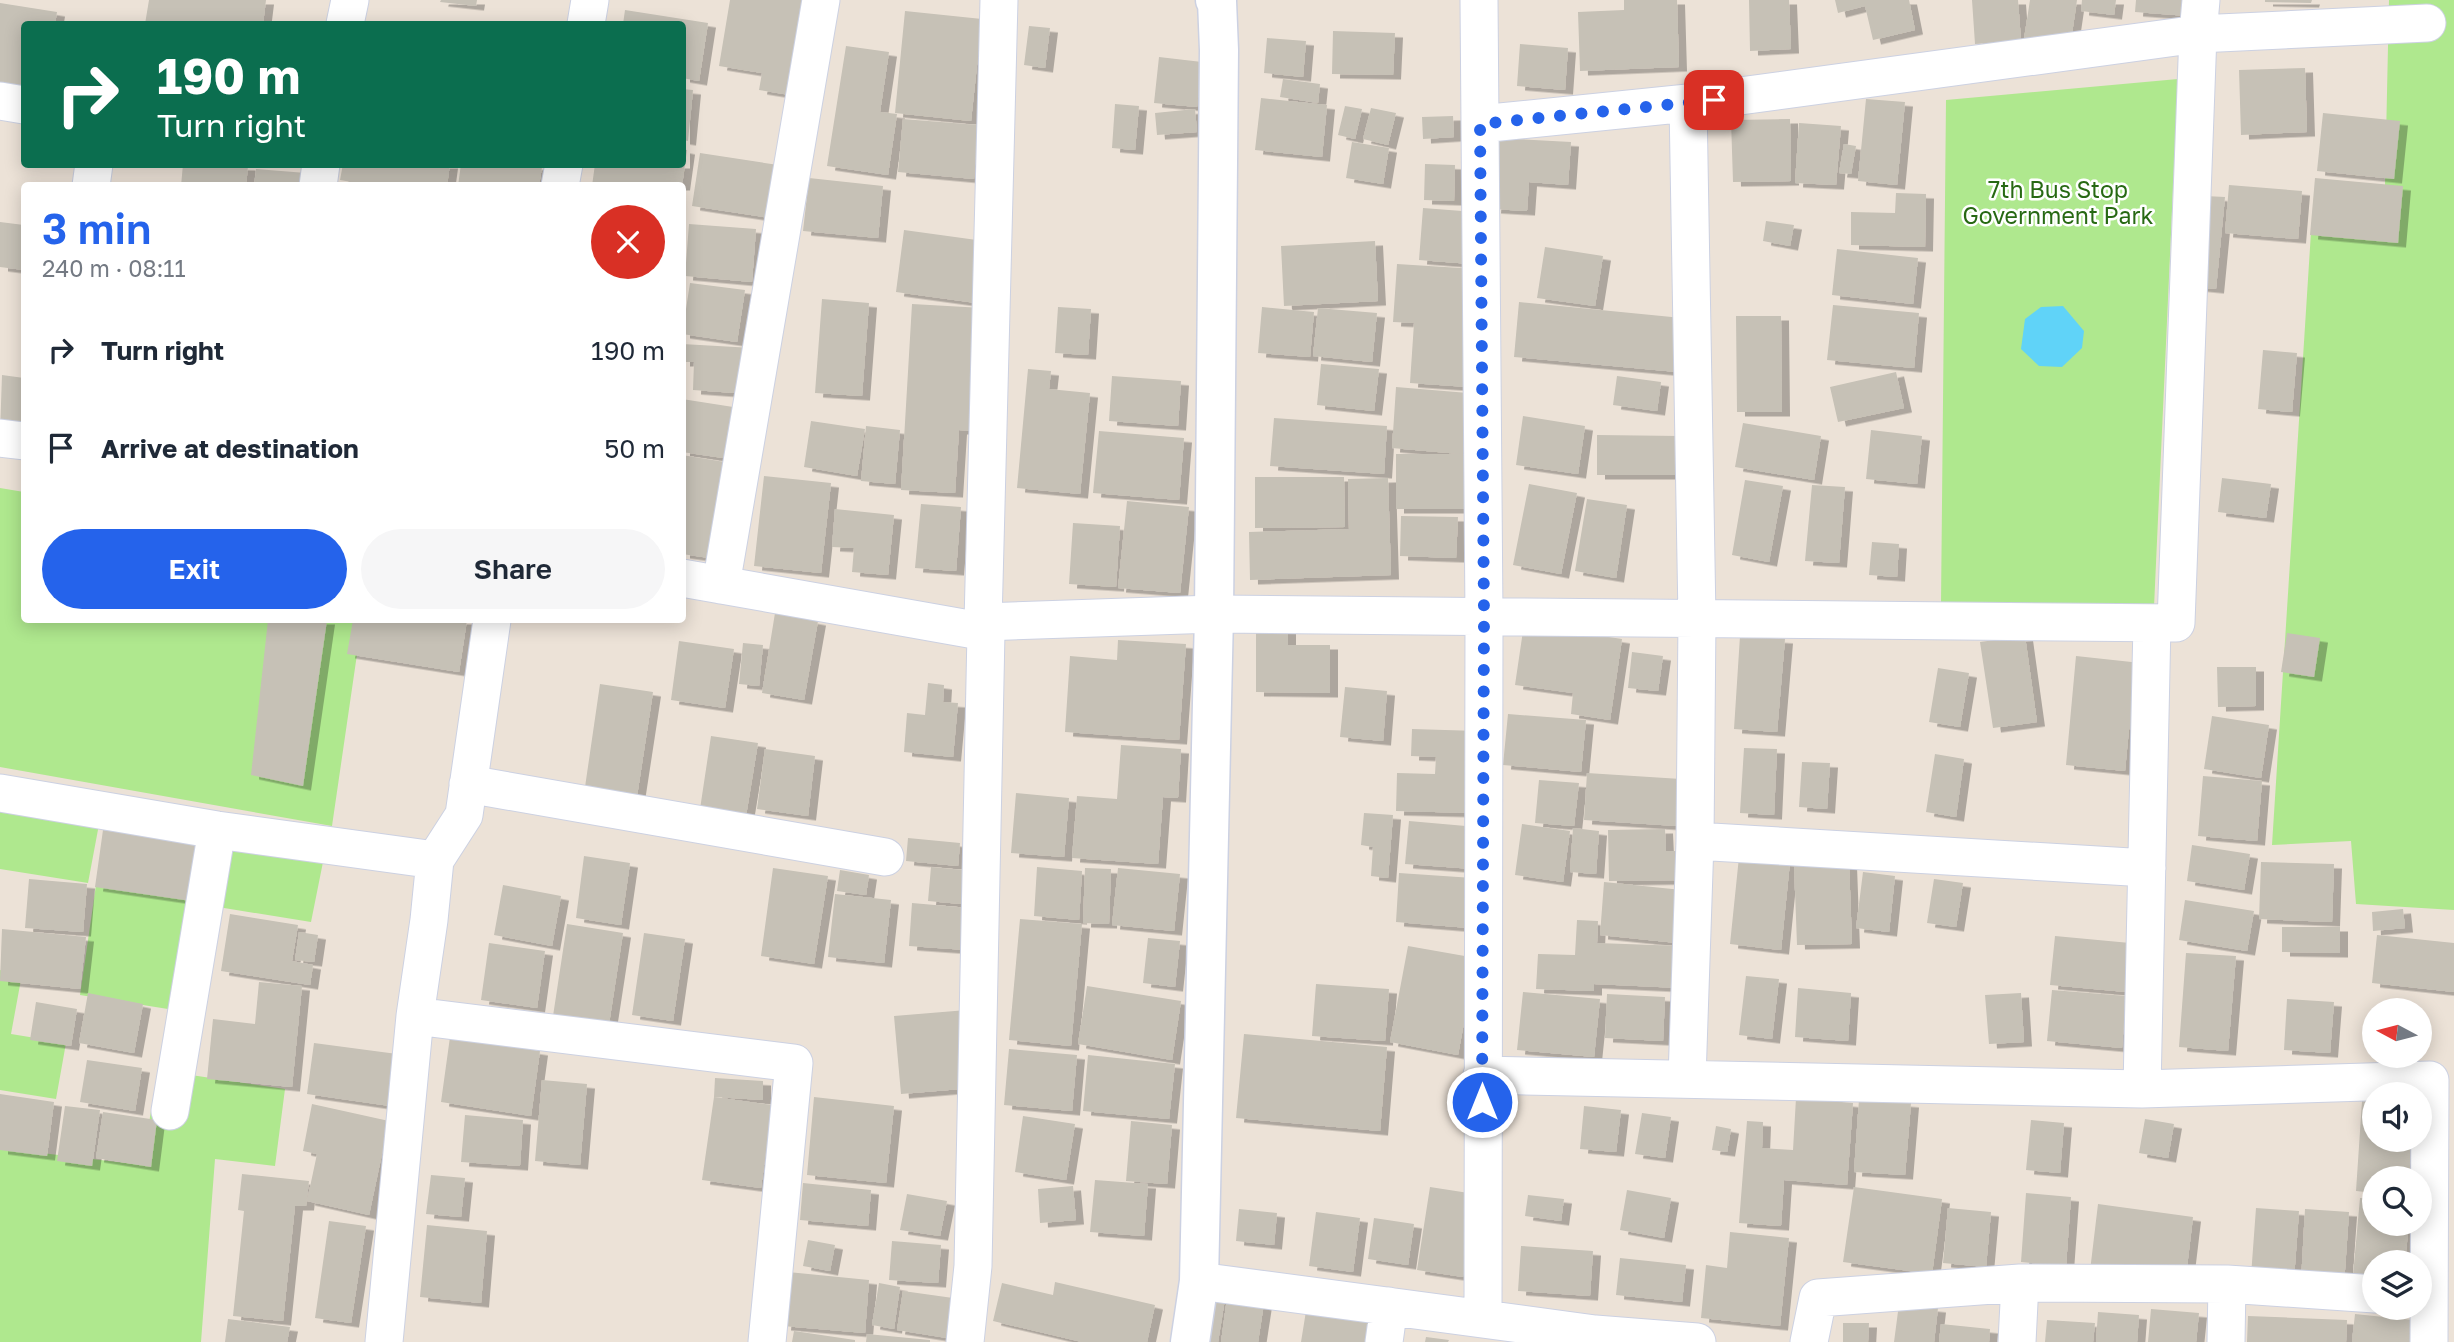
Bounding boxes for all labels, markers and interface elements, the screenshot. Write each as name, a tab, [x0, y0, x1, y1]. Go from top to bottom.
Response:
text: 190 m	[157, 46, 300, 105]
icon: right	[42, 49, 133, 140]
pin	[1684, 70, 1744, 130]
icon: arrive	[1695, 81, 1733, 119]
text: Turn right	[157, 106, 306, 144]
park label: 7th Bus Stop Government Park	[1963, 175, 2153, 229]
text: 3 min	[42, 203, 151, 253]
button: close	[591, 205, 665, 279]
text: 240 m · 08:11	[42, 254, 186, 282]
icon: right	[42, 331, 80, 369]
text: Turn right	[101, 335, 224, 366]
text: 190 m	[591, 335, 665, 366]
icon: arrive	[42, 429, 80, 467]
text: Arrive at destination	[101, 433, 359, 464]
text: 50 m	[604, 433, 665, 464]
button: Exit	[42, 529, 347, 609]
button: Share	[361, 529, 665, 609]
north arrow	[2362, 998, 2432, 1068]
map controls	[2362, 998, 2432, 1320]
position arrow	[1445, 1065, 1519, 1139]
button: sound	[2362, 1082, 2432, 1152]
button: search	[2362, 1166, 2432, 1236]
button: layers	[2362, 1250, 2432, 1320]

